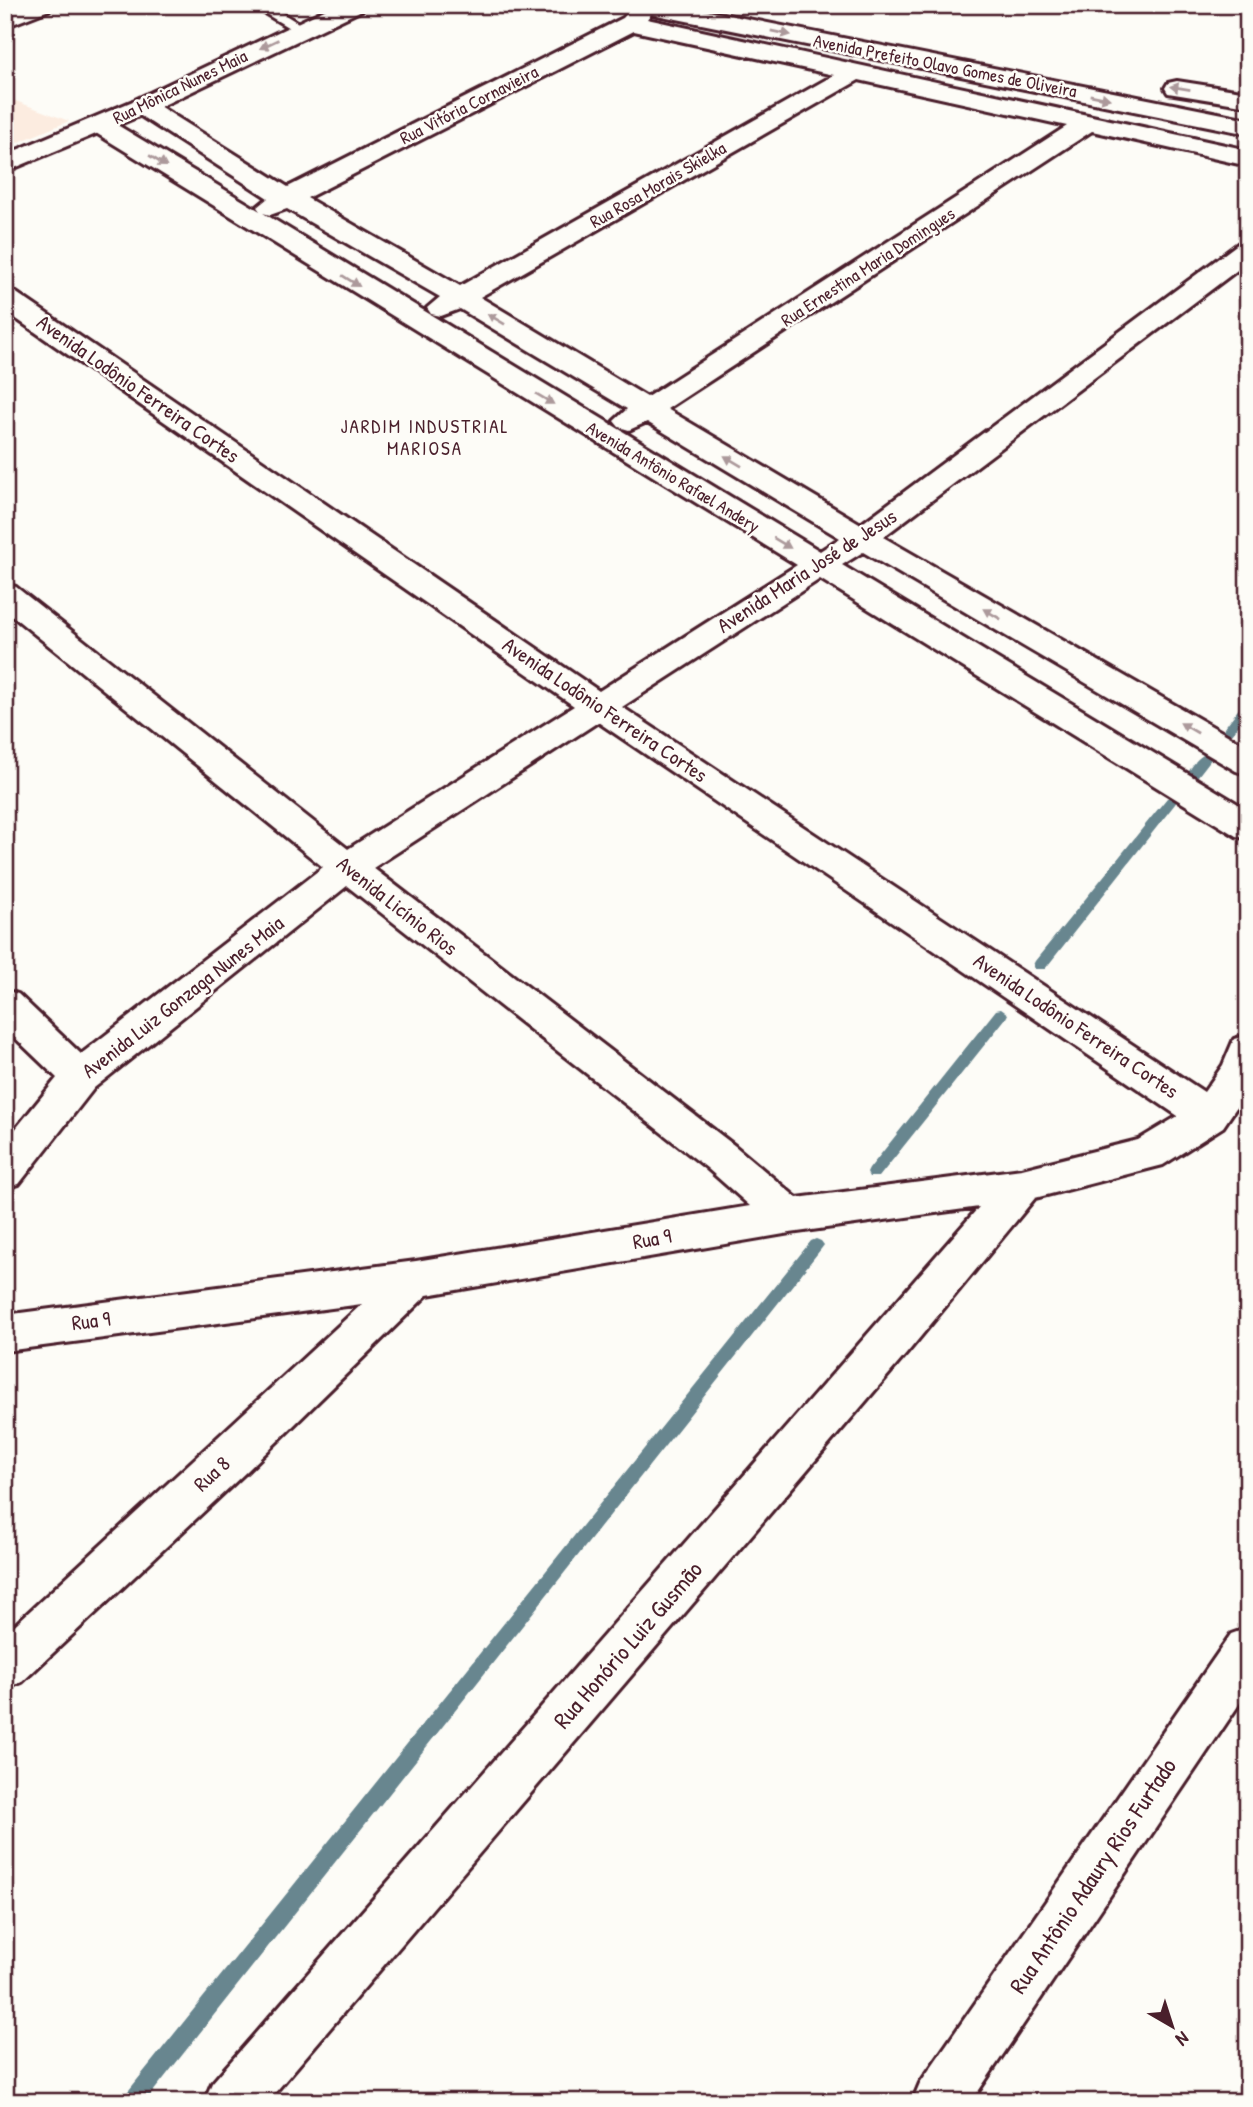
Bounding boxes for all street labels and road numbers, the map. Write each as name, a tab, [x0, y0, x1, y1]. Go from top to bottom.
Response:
street label: Avenida Prefeito Olavo Gomes de Oliveira	[811, 28, 1079, 103]
street label: Rua Mônica Nunes Maia	[108, 43, 251, 130]
street label: Rua Vitória Cornavieira	[395, 59, 542, 150]
street label: Rua Rosa Morais Skielka	[585, 135, 730, 234]
street label: Rua Ernestina Maria Domingues	[776, 201, 960, 332]
street label: Avenida Lodônio Ferreira Cortes	[31, 308, 245, 470]
street label: Avenida Antônio Rafael Andery	[582, 415, 765, 538]
street label: Avenida Maria José de Jesus	[711, 502, 902, 640]
street label: Avenida Lodônio Ferreira Cortes	[497, 630, 713, 789]
street label: Avenida Licínio Rios	[331, 849, 464, 962]
street label: Avenida Luiz Gonzaga Nunes Maia	[76, 909, 290, 1085]
street label: Avenida Lodônio Ferreira Cortes	[968, 946, 1184, 1105]
street label: Rua 9	[630, 1221, 674, 1256]
street label: Rua 9	[70, 1304, 112, 1337]
street label: Rua 8	[187, 1449, 236, 1498]
street label: Rua Honório Luiz Gusmão	[546, 1554, 709, 1735]
street label: Rua Antônio Adaury Rios Furtado	[1001, 1751, 1183, 1999]

